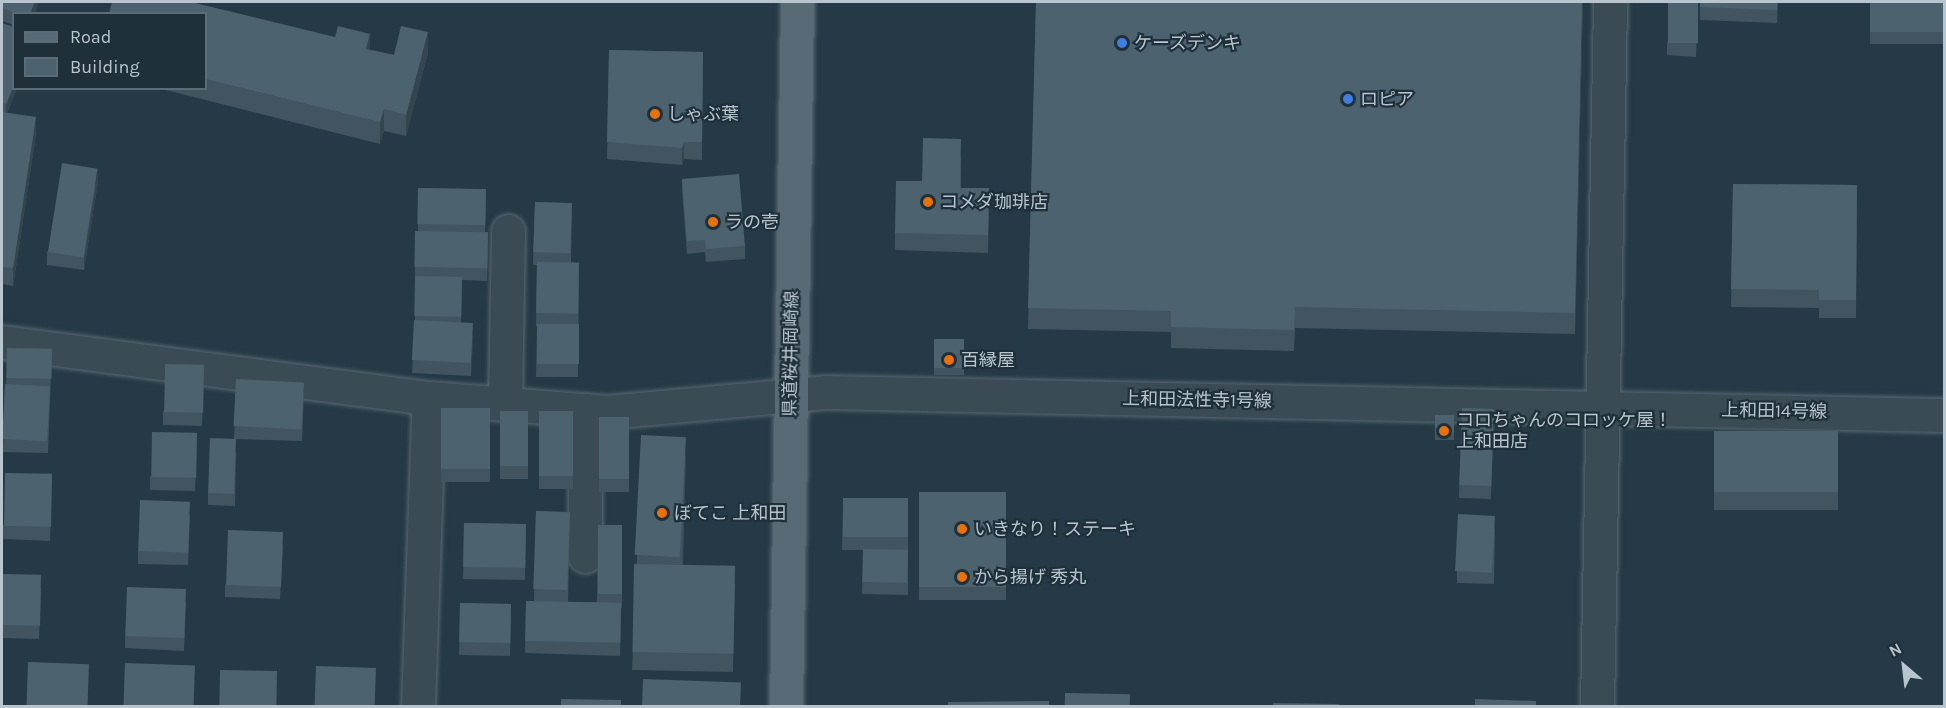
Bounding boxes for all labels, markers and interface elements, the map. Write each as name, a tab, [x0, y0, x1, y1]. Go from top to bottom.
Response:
legend	[12, 12, 207, 90]
text: Road	[70, 26, 111, 48]
place label: ケーズデンキ	[1134, 32, 1242, 54]
marker: ケーズデンキ	[1115, 36, 1129, 50]
text: Building	[70, 56, 140, 78]
place label: ロピア	[1360, 88, 1414, 110]
marker: ロピア	[1341, 92, 1355, 106]
place label: しゃぶ葉	[667, 103, 739, 125]
marker: しゃぶ葉	[648, 107, 662, 121]
place label: コメダ珈琲店	[940, 191, 1048, 213]
marker: コメダ珈琲店	[921, 195, 935, 209]
place label: ラの壱	[725, 211, 779, 233]
marker: ラの壱	[706, 215, 720, 229]
street label: 県道桜井岡崎線	[779, 291, 803, 417]
place label: 百縁屋	[961, 349, 1015, 371]
marker: 百縁屋	[942, 353, 956, 367]
street label: 上和田法性寺1号線	[1122, 388, 1272, 412]
street label: 上和田14号線	[1721, 399, 1827, 423]
place label: コロちゃんのコロッケ屋！ 上和田店	[1456, 410, 1672, 452]
marker: コロちゃんのコロッケ屋！ 上和田店	[1437, 424, 1451, 438]
place label: ぼてこ 上和田	[674, 502, 786, 524]
marker: ぼてこ 上和田	[655, 506, 669, 520]
place label: いきなり！ステーキ	[974, 518, 1136, 540]
marker: いきなり！ステーキ	[955, 522, 969, 536]
place label: から揚げ 秀丸	[974, 566, 1086, 588]
marker: から揚げ 秀丸	[955, 570, 969, 584]
north arrow	[1874, 636, 1934, 696]
text: N	[1886, 639, 1905, 661]

